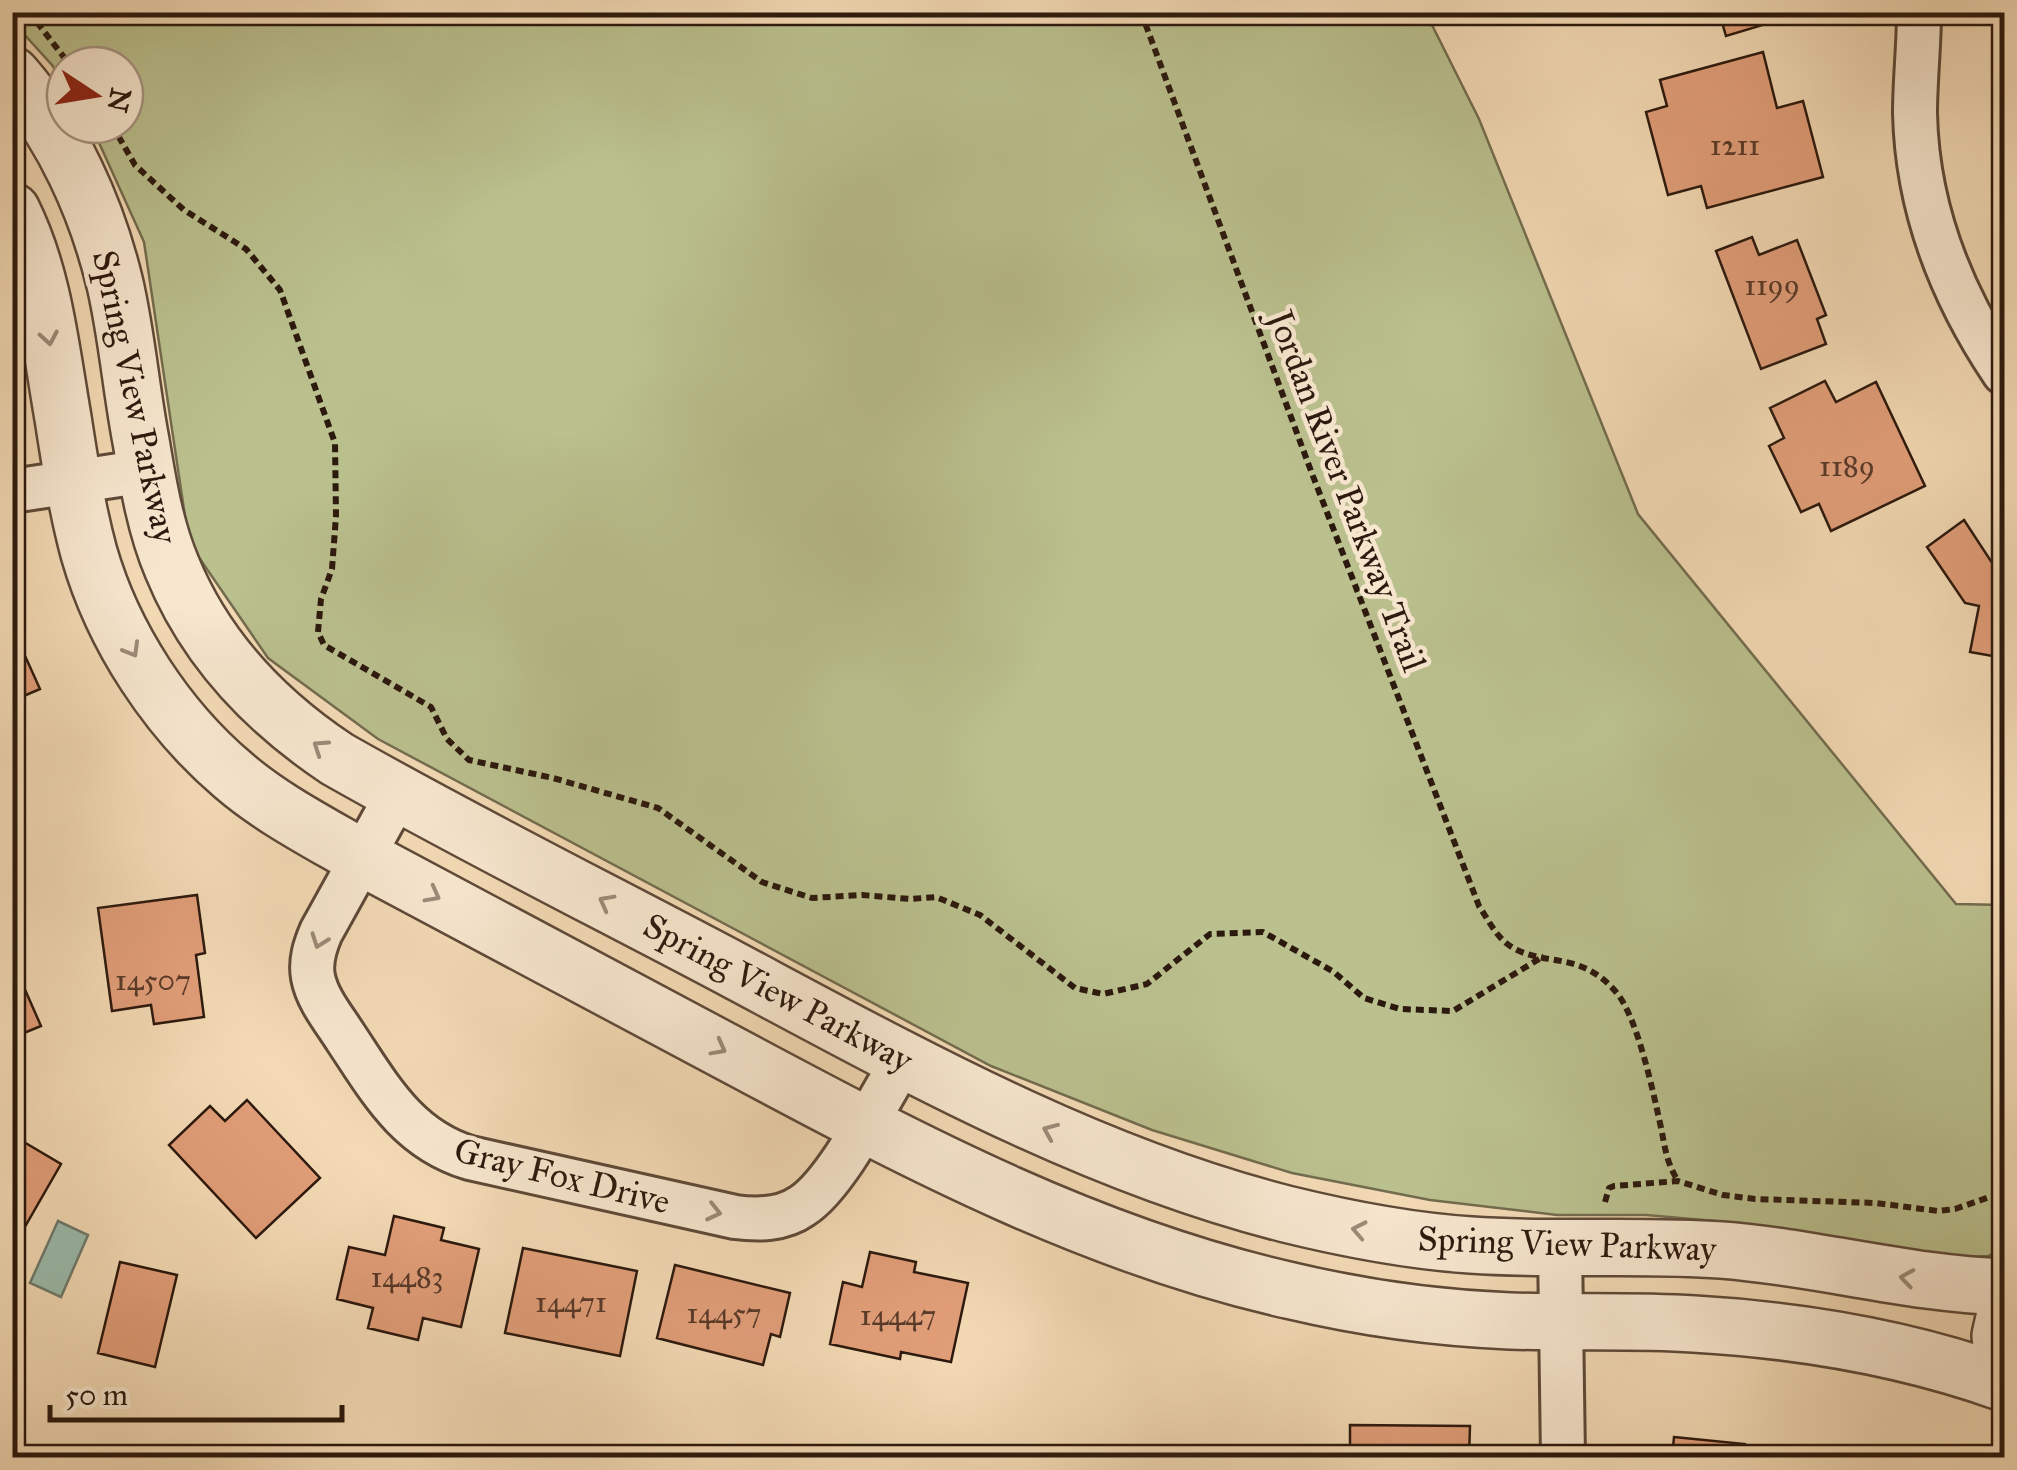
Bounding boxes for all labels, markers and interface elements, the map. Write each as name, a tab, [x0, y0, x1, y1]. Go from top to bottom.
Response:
north arrow	[45, 45, 145, 145]
text: N	[99, 85, 139, 116]
house number: 1211	[1710, 127, 1760, 163]
street label: Spring View Parkway	[83, 246, 187, 548]
house number: 1199	[1744, 267, 1800, 304]
street label: Jordan River Parkway Trail	[1257, 301, 1436, 678]
one-way arrow	[38, 330, 59, 346]
house number: 1189	[1819, 448, 1875, 485]
one-way arrow	[120, 639, 139, 657]
one-way arrow	[313, 741, 331, 760]
one-way arrow	[422, 883, 440, 903]
one-way arrow	[598, 895, 616, 914]
street label: Spring View Parkway	[636, 904, 920, 1082]
one-way arrow	[310, 931, 331, 948]
house number: 14507	[115, 962, 191, 998]
one-way arrow	[709, 1036, 727, 1055]
one-way arrow	[1042, 1123, 1060, 1143]
street label: Gray Fox Drive	[450, 1128, 674, 1224]
one-way arrow	[705, 1201, 722, 1222]
street label: Spring View Parkway	[1417, 1217, 1718, 1271]
one-way arrow	[1351, 1220, 1367, 1241]
house number: 14483	[370, 1259, 444, 1295]
one-way arrow	[1899, 1269, 1916, 1290]
house number: 14471	[535, 1284, 607, 1320]
house number: 14457	[686, 1295, 762, 1331]
house number: 14447	[860, 1297, 936, 1333]
scale bar	[50, 1360, 342, 1422]
text: 50 m	[65, 1377, 128, 1413]

